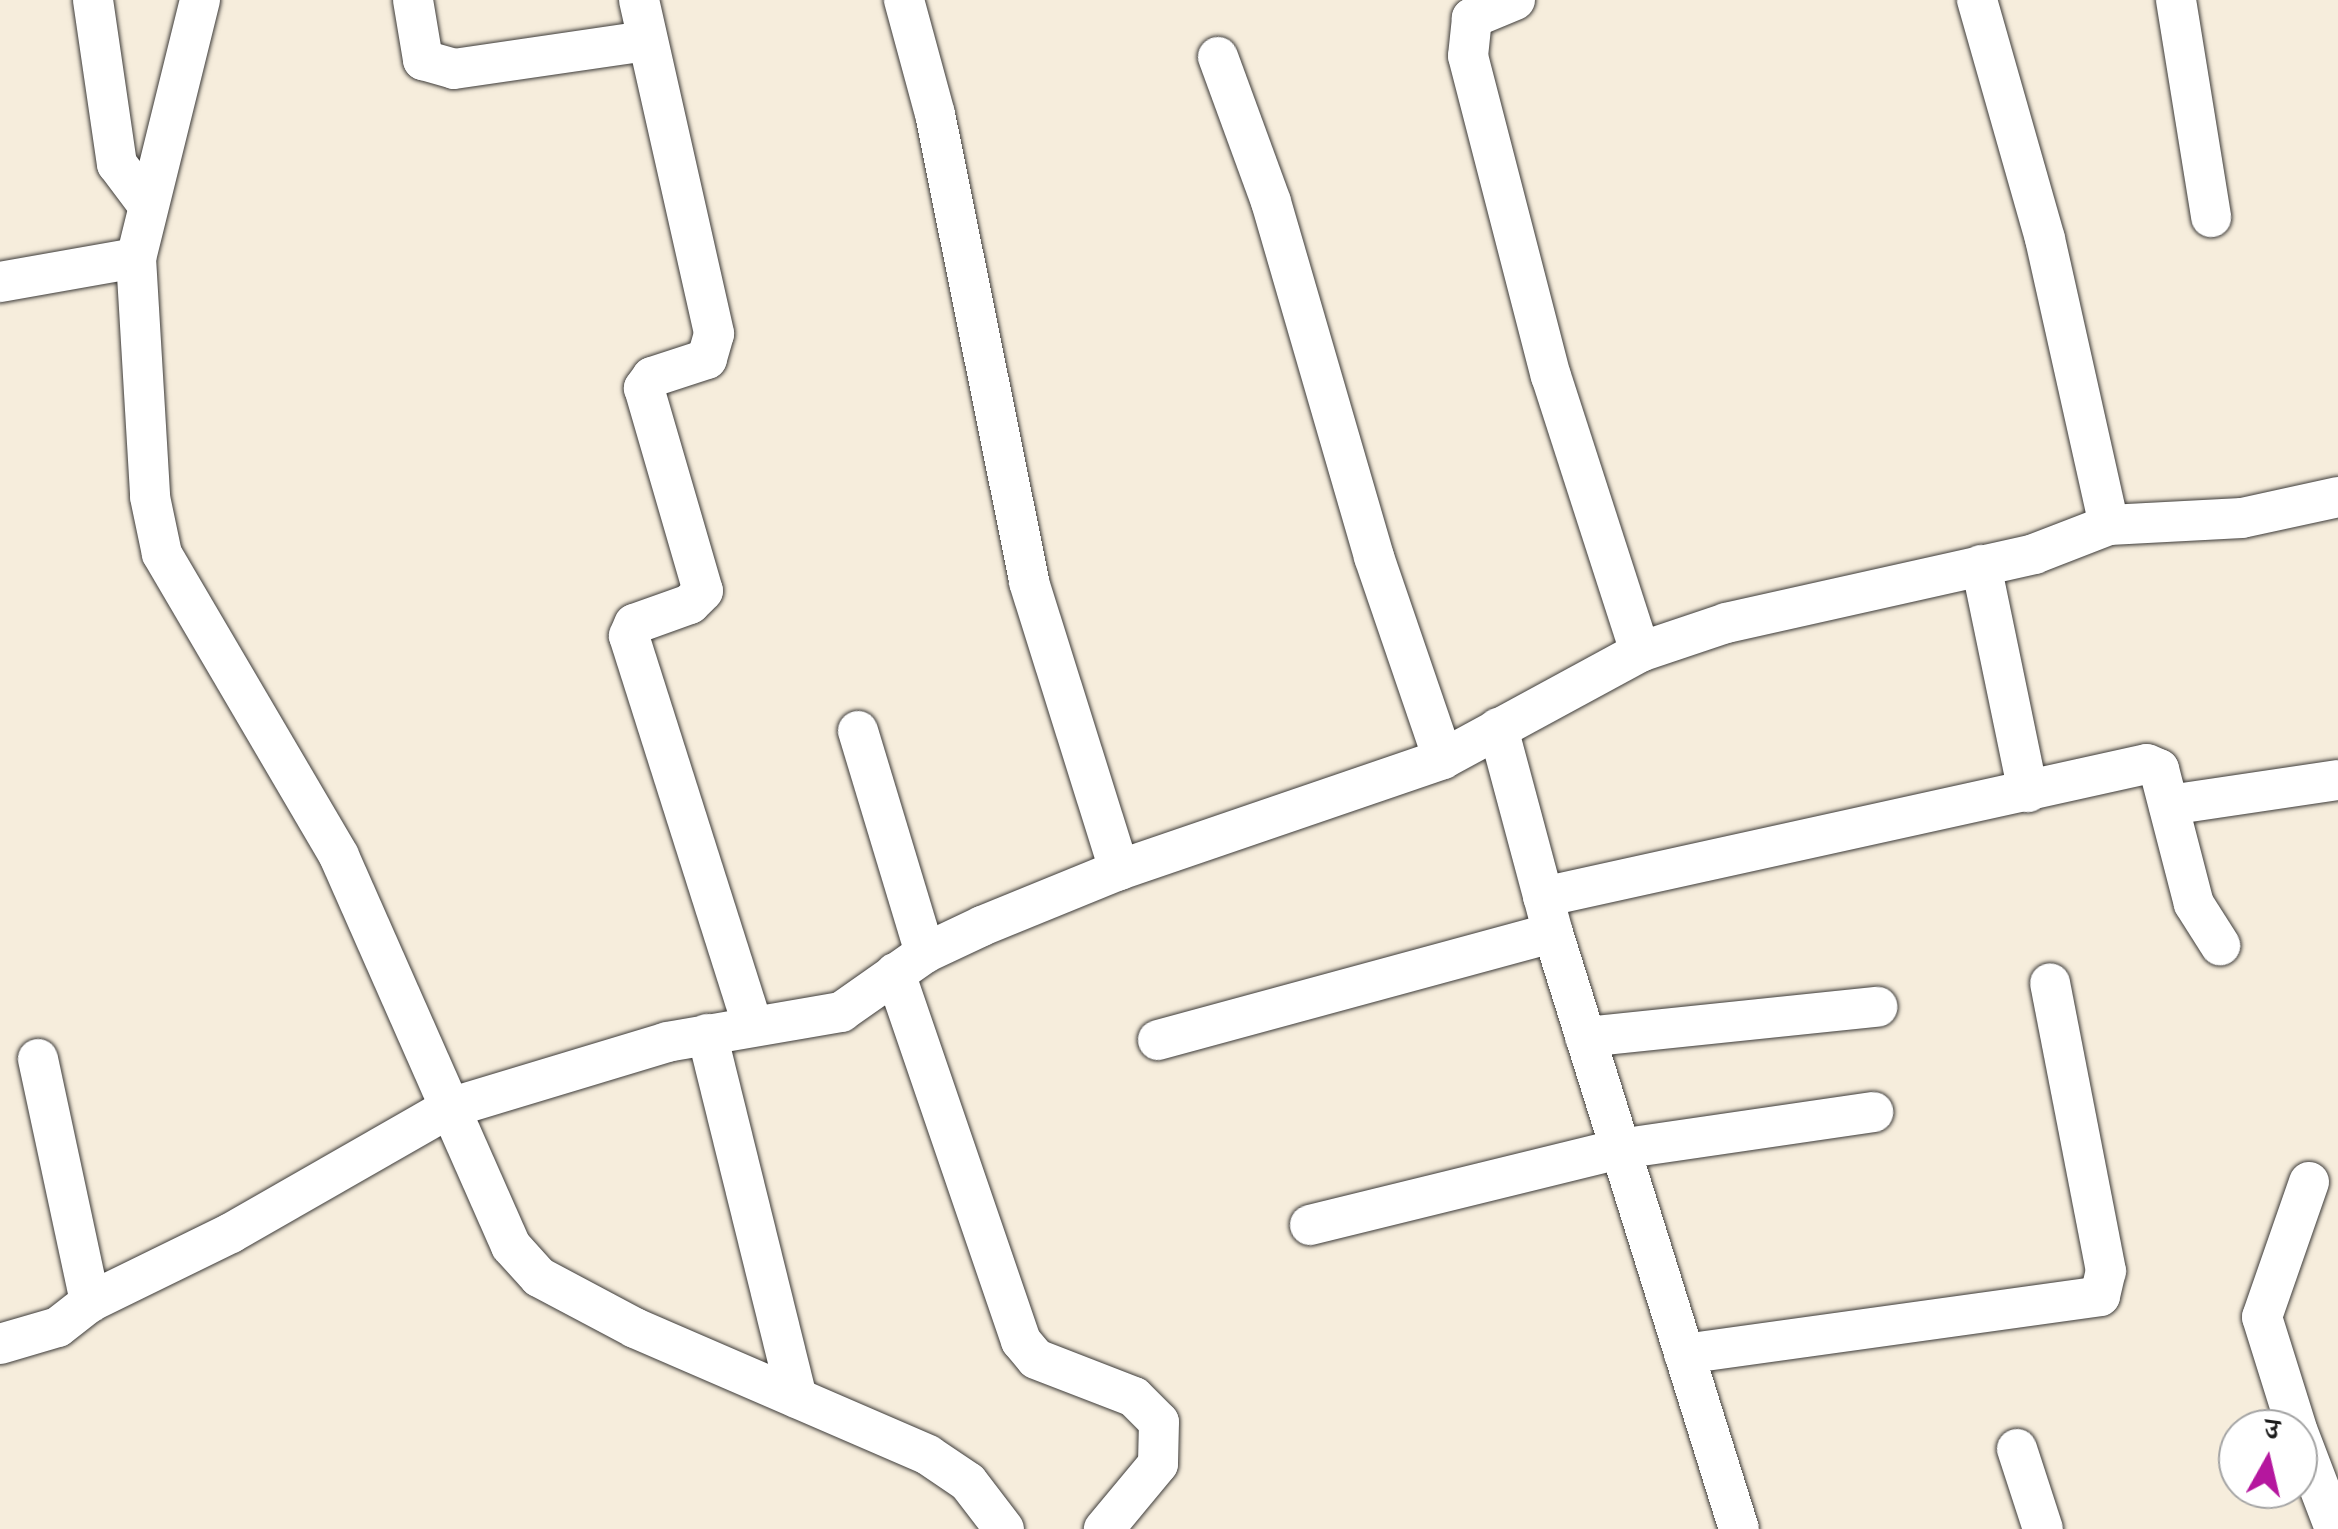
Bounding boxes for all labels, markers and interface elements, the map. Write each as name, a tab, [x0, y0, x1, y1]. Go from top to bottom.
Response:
north arrow	[2218, 1409, 2318, 1509]
text: उ	[2262, 1412, 2281, 1449]

